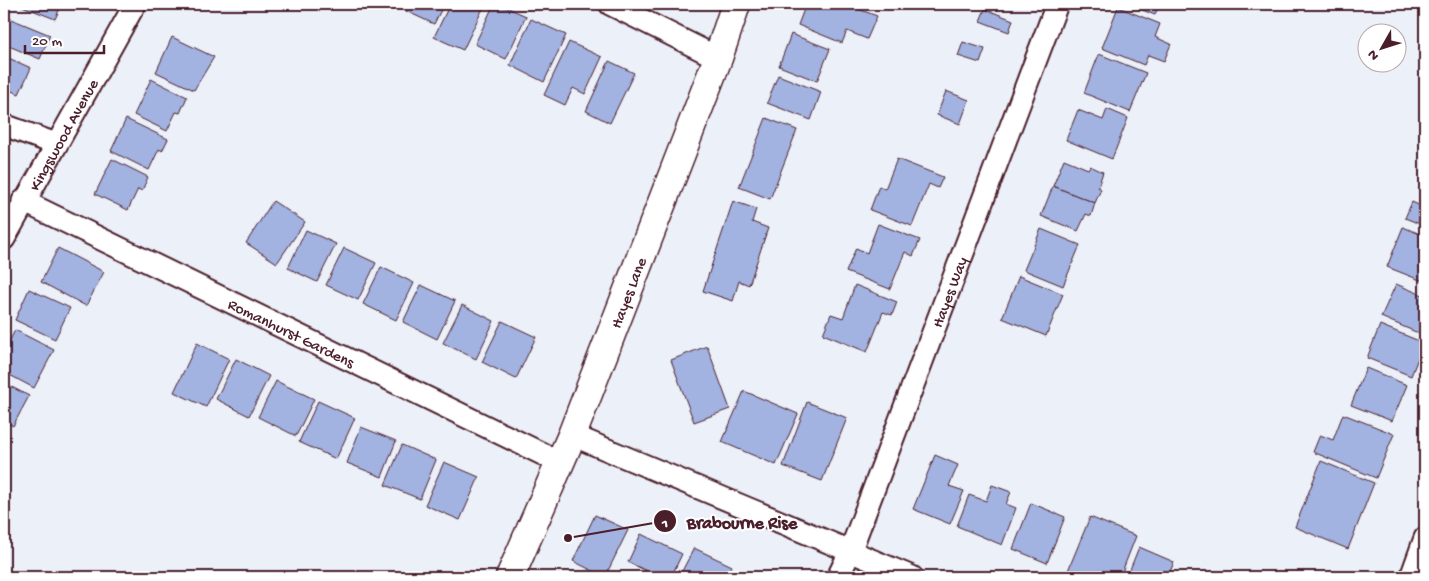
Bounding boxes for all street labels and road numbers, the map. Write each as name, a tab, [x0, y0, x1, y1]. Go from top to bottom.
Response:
street label: Kingswood Avenue	[27, 76, 105, 195]
street label: Hayes Lane	[608, 255, 653, 332]
street label: Hayes Way	[930, 255, 974, 331]
street label: Romanhurst Gardens	[224, 296, 358, 374]

